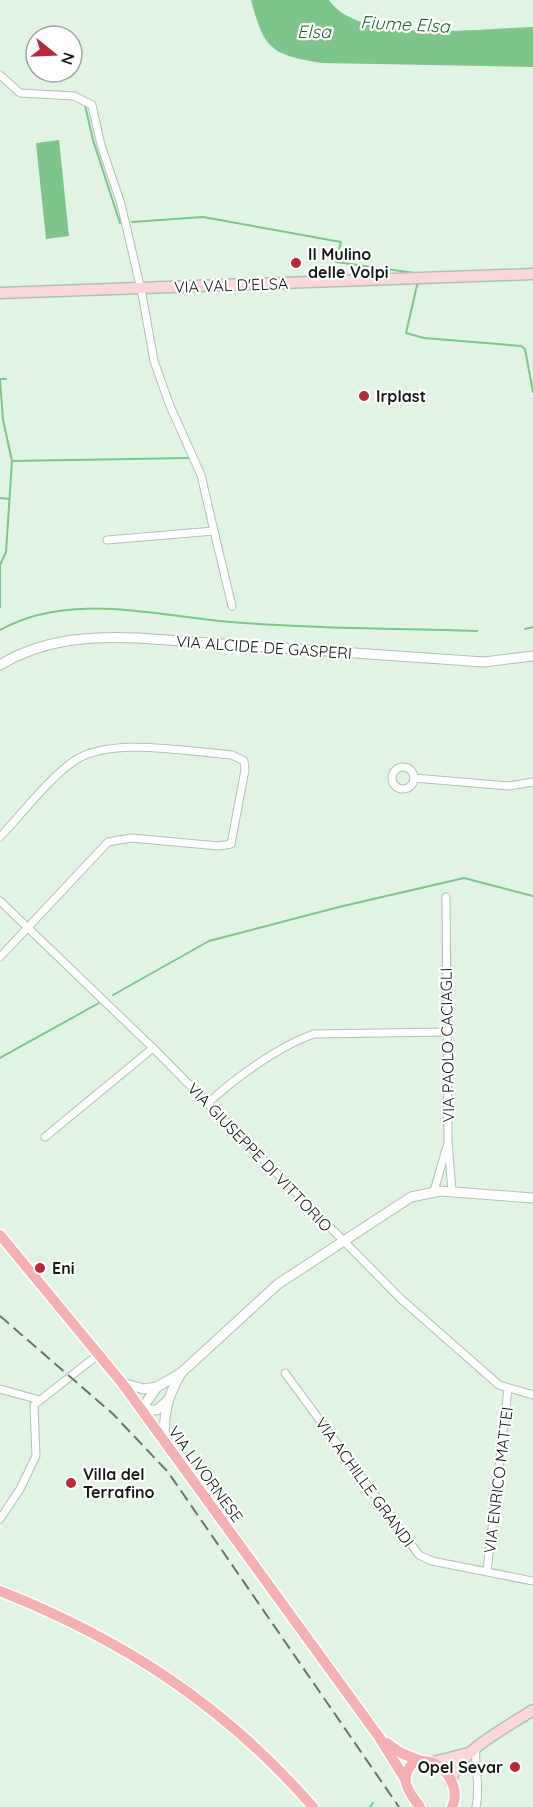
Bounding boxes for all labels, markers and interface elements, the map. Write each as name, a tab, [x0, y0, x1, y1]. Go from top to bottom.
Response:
water label: Fiume Elsa	[360, 10, 451, 38]
water label: Elsa	[297, 20, 332, 43]
north arrow	[24, 24, 84, 84]
text: N	[57, 50, 80, 67]
place label: Il Mulino delle Volpi	[308, 244, 389, 282]
marker: Il Mulino delle Volpi	[289, 256, 303, 270]
street label: VIA VAL D'ELSA	[174, 273, 288, 297]
place label: Irplast	[376, 386, 426, 406]
marker: Irplast	[357, 389, 371, 403]
street label: VIA ALCIDE DE GASPERI	[175, 631, 353, 663]
street label: VIA PAOLO CACIAGLI	[436, 967, 458, 1123]
street label: VIA GIUSEPPE DI VITTORIO	[183, 1078, 337, 1236]
place label: Eni	[52, 1258, 74, 1278]
marker: Eni	[33, 1261, 47, 1275]
street label: VIA ENRICO MATTEI	[479, 1406, 517, 1554]
street label: VIA ACHILLE GRANDI	[311, 1413, 419, 1551]
street label: VIA LIVORNESE	[164, 1422, 248, 1526]
place label: Villa del Terrafino	[83, 1464, 155, 1502]
marker: Villa del Terrafino	[64, 1476, 78, 1490]
place label: Opel Sevar	[418, 1757, 503, 1777]
marker: Opel Sevar	[508, 1760, 522, 1774]

